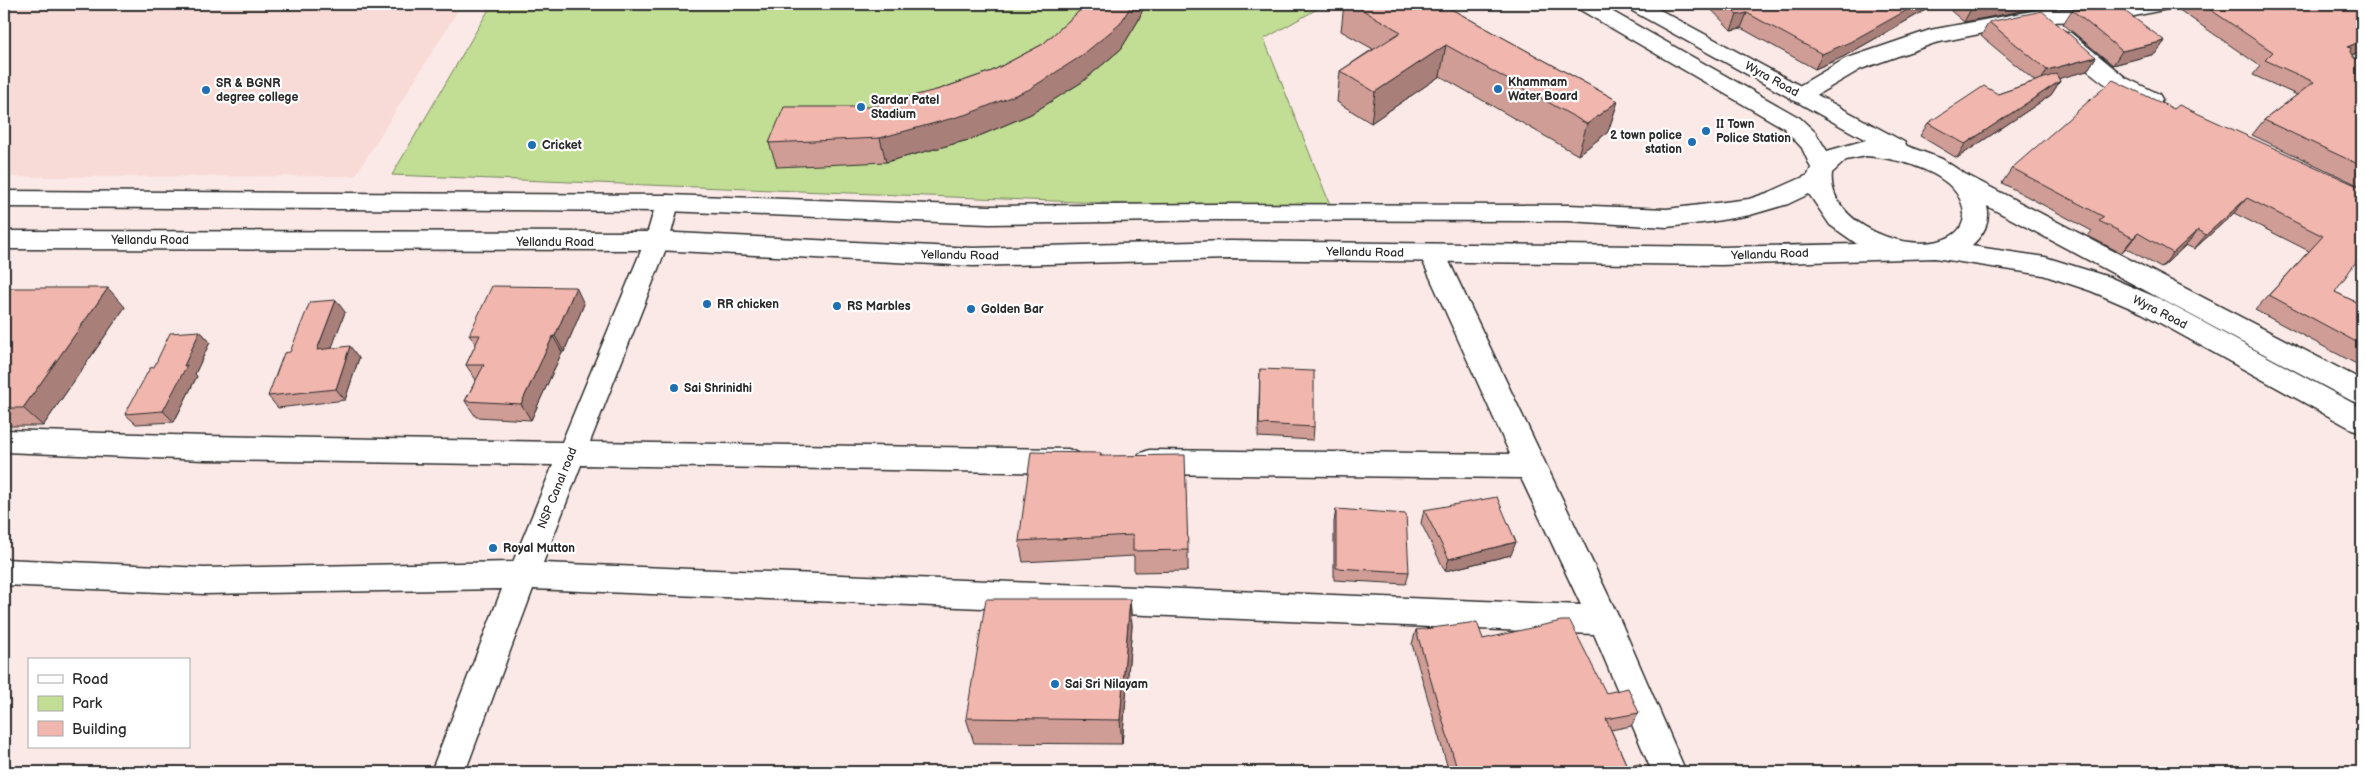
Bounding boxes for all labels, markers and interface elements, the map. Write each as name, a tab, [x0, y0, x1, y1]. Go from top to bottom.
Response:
street label: Wyra Road	[1742, 58, 1801, 100]
place label: Khammam Water Board	[1508, 75, 1578, 104]
place label: SR & BGNR degree college	[216, 76, 298, 105]
marker: Khammam Water Board	[1492, 83, 1504, 95]
marker: SR & BGNR degree college	[200, 84, 212, 96]
place label: Sardar Patel Stadium	[871, 93, 939, 122]
marker: Sardar Patel Stadium	[855, 101, 867, 113]
place label: II Town Police Station	[1716, 117, 1791, 146]
marker: II Town Police Station	[1700, 125, 1712, 137]
place label: 2 town police station	[1610, 128, 1682, 157]
marker: 2 town police station	[1686, 136, 1698, 148]
place label: Cricket	[542, 138, 582, 153]
marker: Cricket	[526, 139, 538, 151]
street label: Yellandu Road	[110, 233, 189, 248]
street label: Yellandu Road	[515, 235, 594, 250]
street label: Yellandu Road	[1325, 244, 1404, 261]
street label: Yellandu Road	[1730, 246, 1809, 263]
street label: Yellandu Road	[920, 247, 999, 264]
street label: Wyra Road	[2130, 292, 2190, 333]
place label: RR chicken	[717, 297, 779, 312]
marker: RR chicken	[701, 298, 713, 310]
place label: RS Marbles	[847, 299, 911, 314]
marker: RS Marbles	[831, 300, 843, 312]
place label: Golden Bar	[981, 302, 1044, 317]
marker: Golden Bar	[965, 303, 977, 315]
place label: Sai Shrinidhi	[684, 381, 752, 396]
marker: Sai Shrinidhi	[668, 382, 680, 394]
street label: NSP Canal road	[534, 445, 581, 531]
place label: Royal Mutton	[503, 541, 575, 556]
marker: Royal Mutton	[487, 542, 499, 554]
legend	[28, 658, 190, 748]
text: Road	[72, 670, 108, 689]
place label: Sai Sri Nilayam	[1065, 677, 1148, 692]
marker: Sai Sri Nilayam	[1049, 678, 1061, 690]
text: Park	[72, 694, 103, 713]
text: Building	[72, 720, 127, 739]

